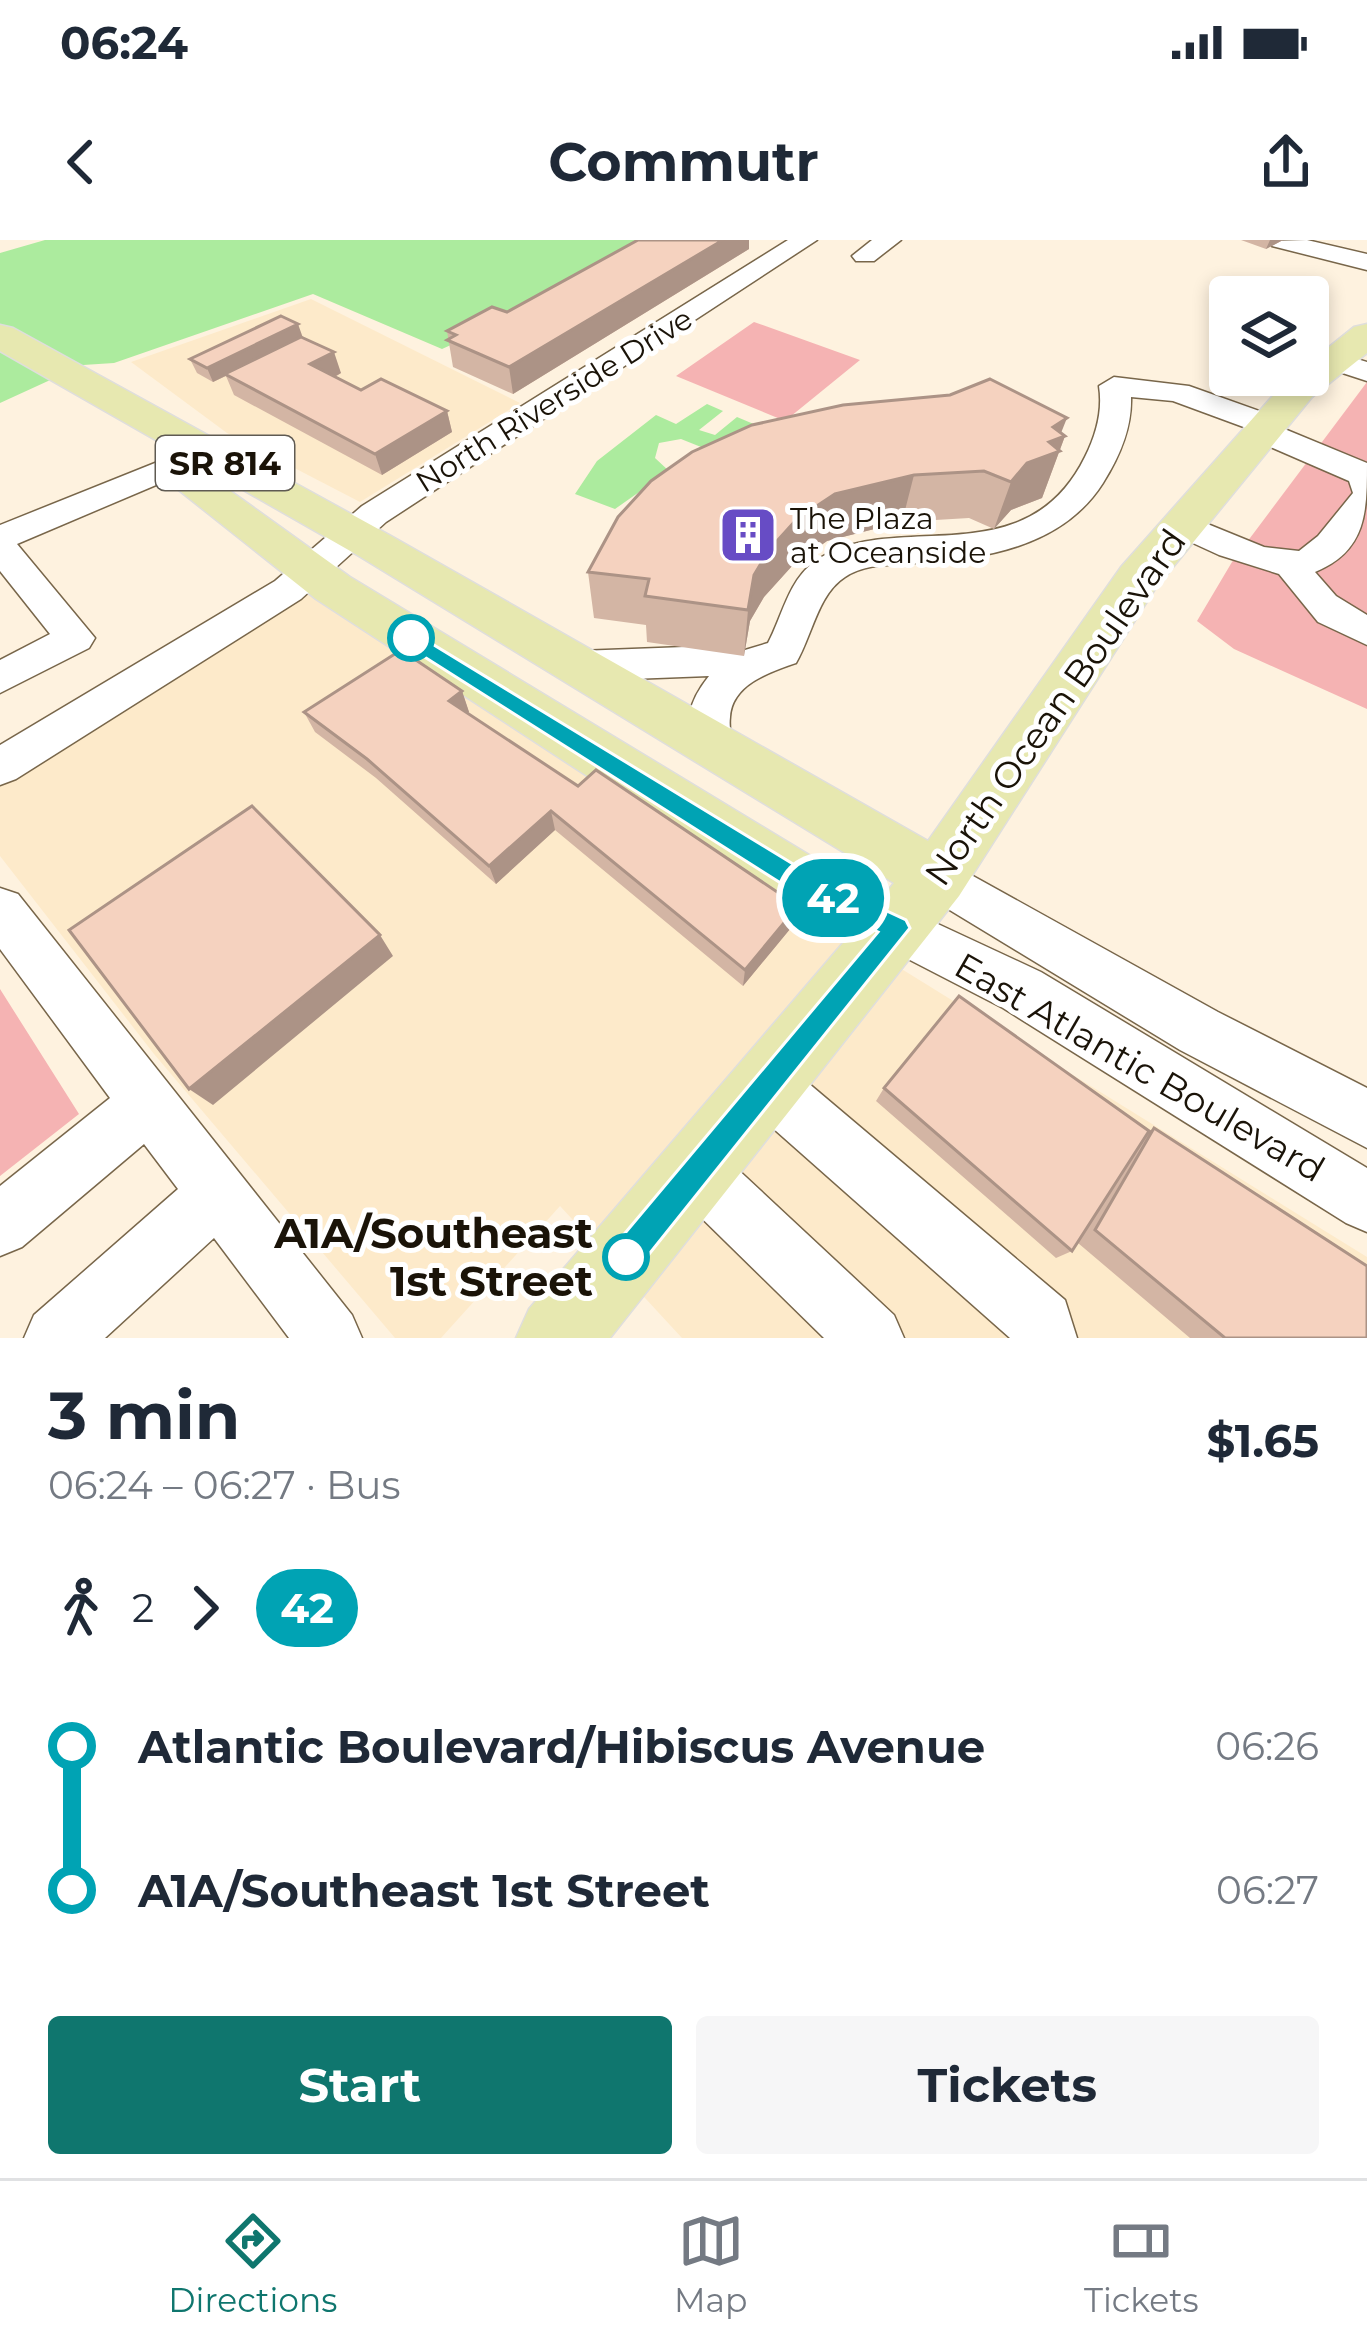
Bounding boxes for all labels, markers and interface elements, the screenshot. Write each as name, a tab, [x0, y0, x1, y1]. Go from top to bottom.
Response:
text: 06:24	[60, 15, 188, 70]
icon: back	[48, 129, 114, 195]
text: Commutr	[548, 129, 819, 195]
icon: share	[1253, 129, 1319, 195]
map controls	[1209, 276, 1329, 396]
button: layers	[1209, 276, 1329, 396]
street label: North Riverside Drive	[409, 300, 699, 500]
road number: SR 814	[156, 436, 294, 490]
place label: The Plaza at Oceanside	[790, 500, 986, 571]
building icon: The Plaza at Oceanside	[717, 504, 779, 566]
street label: North Ocean Boulevard	[915, 520, 1195, 894]
unlabelled marker	[389, 616, 433, 660]
line badge: 42	[779, 859, 887, 937]
text: 42	[806, 872, 860, 924]
street label: East Atlantic Boulevard	[947, 943, 1333, 1191]
place label: A1A/Southeast 1st Street	[273, 1207, 593, 1307]
marker: A1A/Southeast 1st Street	[604, 1235, 648, 1279]
text: 3 min	[48, 1375, 240, 1456]
text: $1.65	[1206, 1413, 1319, 1468]
text: 06:24 – 06:27 · Bus	[48, 1461, 401, 1509]
icon: walk	[48, 1575, 114, 1641]
icon: forward	[172, 1575, 238, 1641]
text: 42	[280, 1582, 334, 1634]
text: 2	[132, 1584, 154, 1632]
text: Atlantic Boulevard/Hibiscus Avenue	[138, 1719, 985, 1774]
text: 06:26	[1215, 1722, 1319, 1770]
text: A1A/Southeast 1st Street	[138, 1863, 710, 1918]
text: 06:27	[1216, 1866, 1319, 1914]
button: Start	[48, 2016, 672, 2154]
button: Tickets	[696, 2016, 1319, 2154]
tab: Directions	[168, 2208, 337, 2320]
tab: Map	[674, 2208, 747, 2320]
tab: Tickets	[1084, 2208, 1199, 2320]

